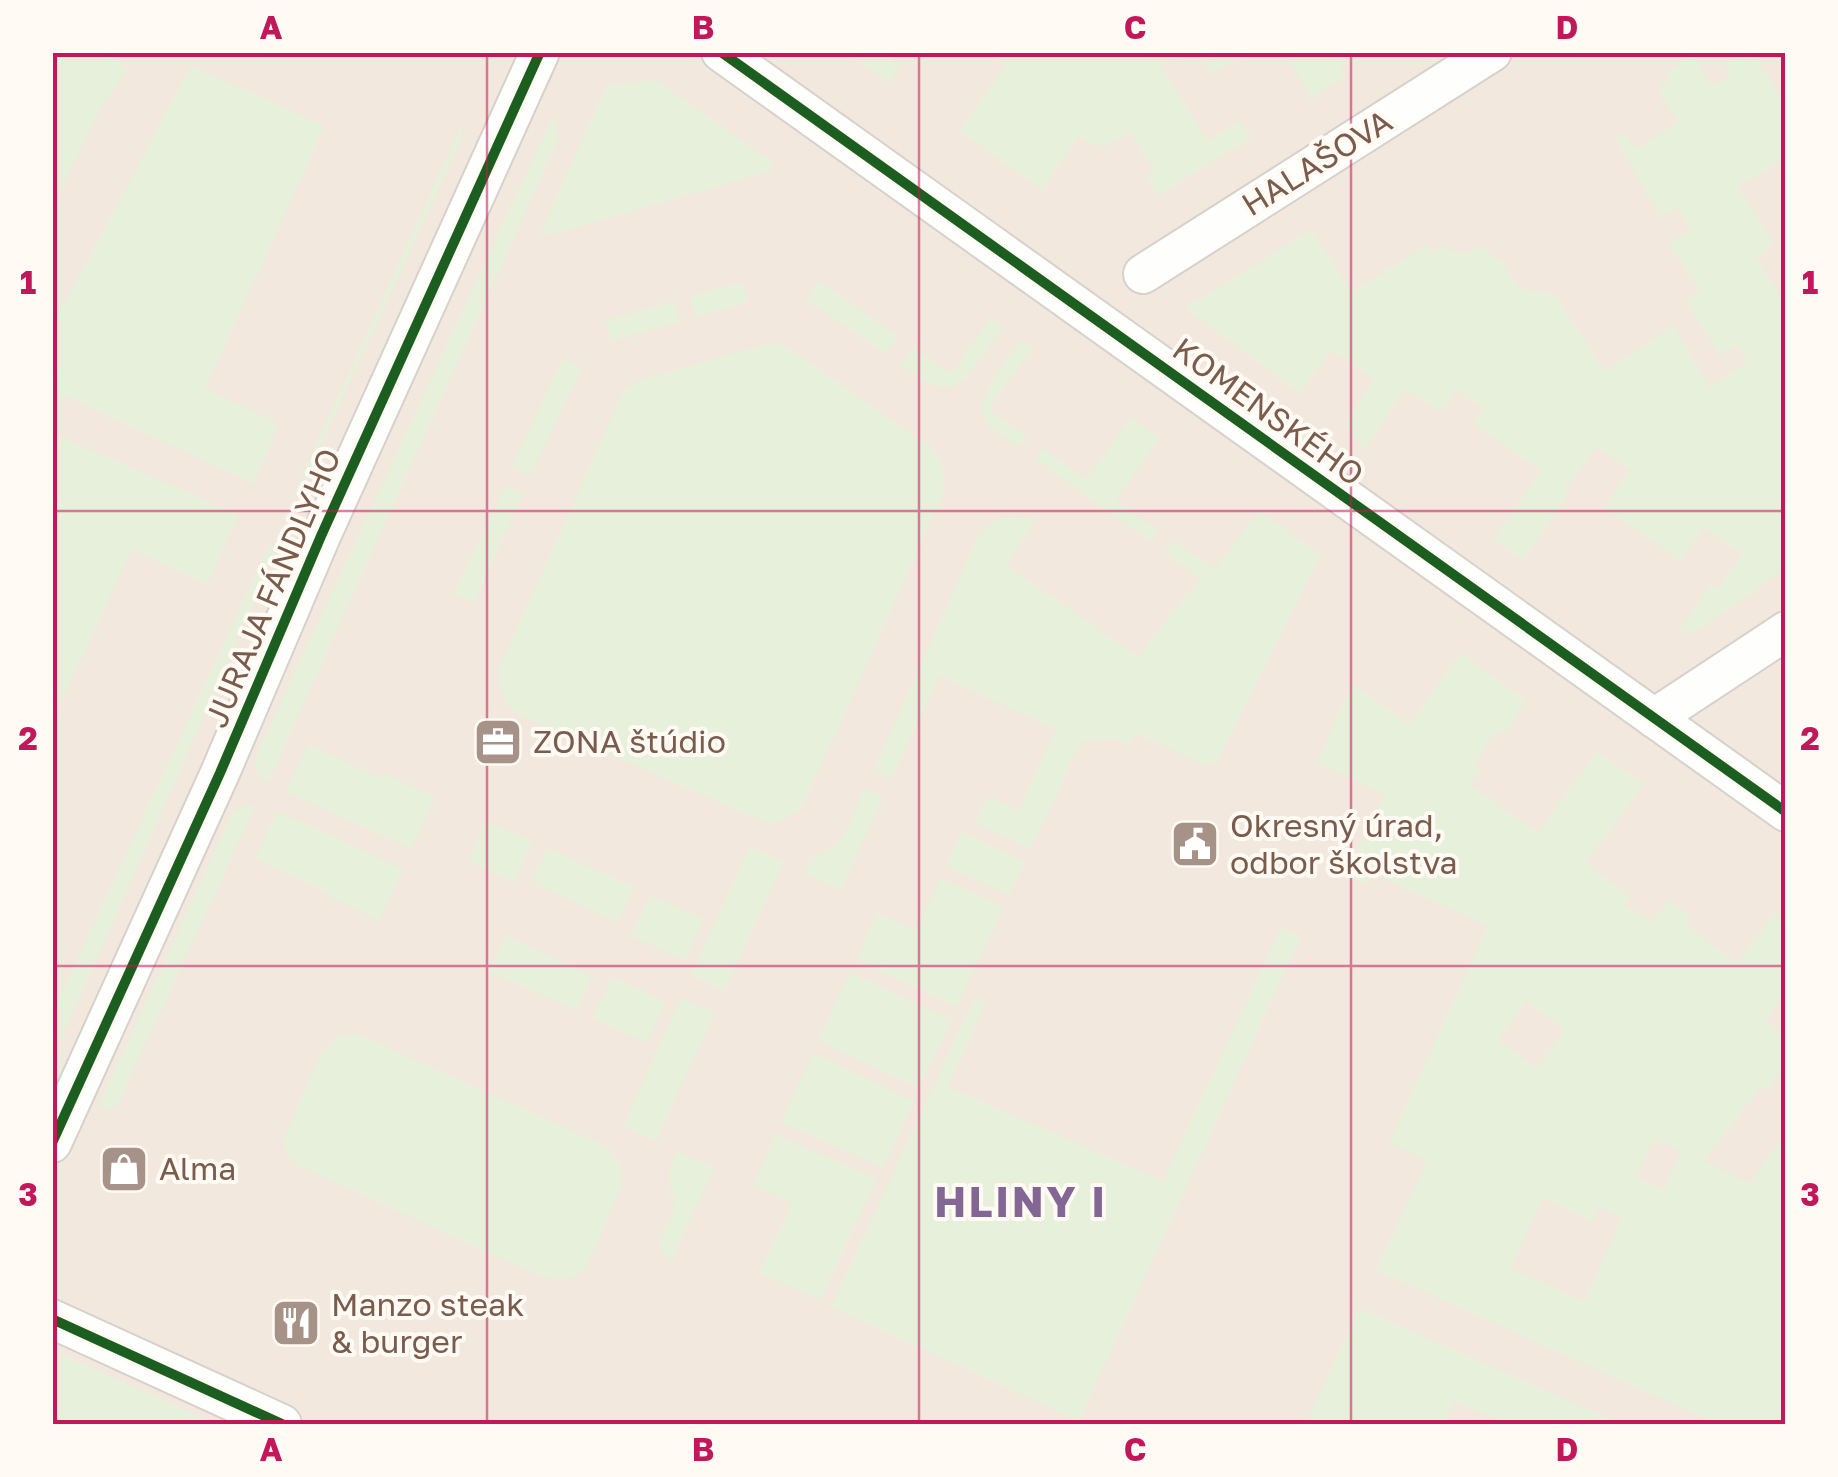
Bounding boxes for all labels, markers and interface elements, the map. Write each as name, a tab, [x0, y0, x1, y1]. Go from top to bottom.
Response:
text: A	[260, 8, 283, 46]
text: B	[692, 8, 714, 46]
text: C	[1124, 8, 1146, 46]
text: D	[1556, 8, 1578, 46]
street label: HALAŠOVA	[1234, 101, 1398, 223]
text: 1	[20, 263, 36, 301]
text: 1	[1802, 263, 1818, 301]
street label: KOMENSKÉHO	[1166, 329, 1371, 493]
street label: JURAJA FÁNDLYHO	[196, 443, 348, 733]
office icon: ZONA štúdio	[472, 716, 524, 768]
text: 2	[18, 719, 38, 757]
text: 2	[1800, 719, 1820, 757]
place label: ZONA štúdio	[533, 722, 726, 760]
place label: Okresný úrad, odbor školstva	[1230, 806, 1458, 881]
public building icon: Okresný úrad, odbor školstva	[1169, 818, 1221, 870]
shop icon: Alma	[98, 1143, 150, 1195]
place label: Alma	[159, 1149, 236, 1187]
text: 3	[18, 1175, 38, 1213]
text: 3	[1800, 1175, 1820, 1213]
district label: HLINY I	[934, 1176, 1108, 1226]
place label: Manzo steak & burger	[331, 1285, 524, 1360]
restaurant icon: Manzo steak & burger	[270, 1297, 322, 1349]
text: A	[260, 1430, 283, 1468]
text: B	[692, 1430, 714, 1468]
text: C	[1124, 1430, 1146, 1468]
text: D	[1556, 1430, 1578, 1468]

